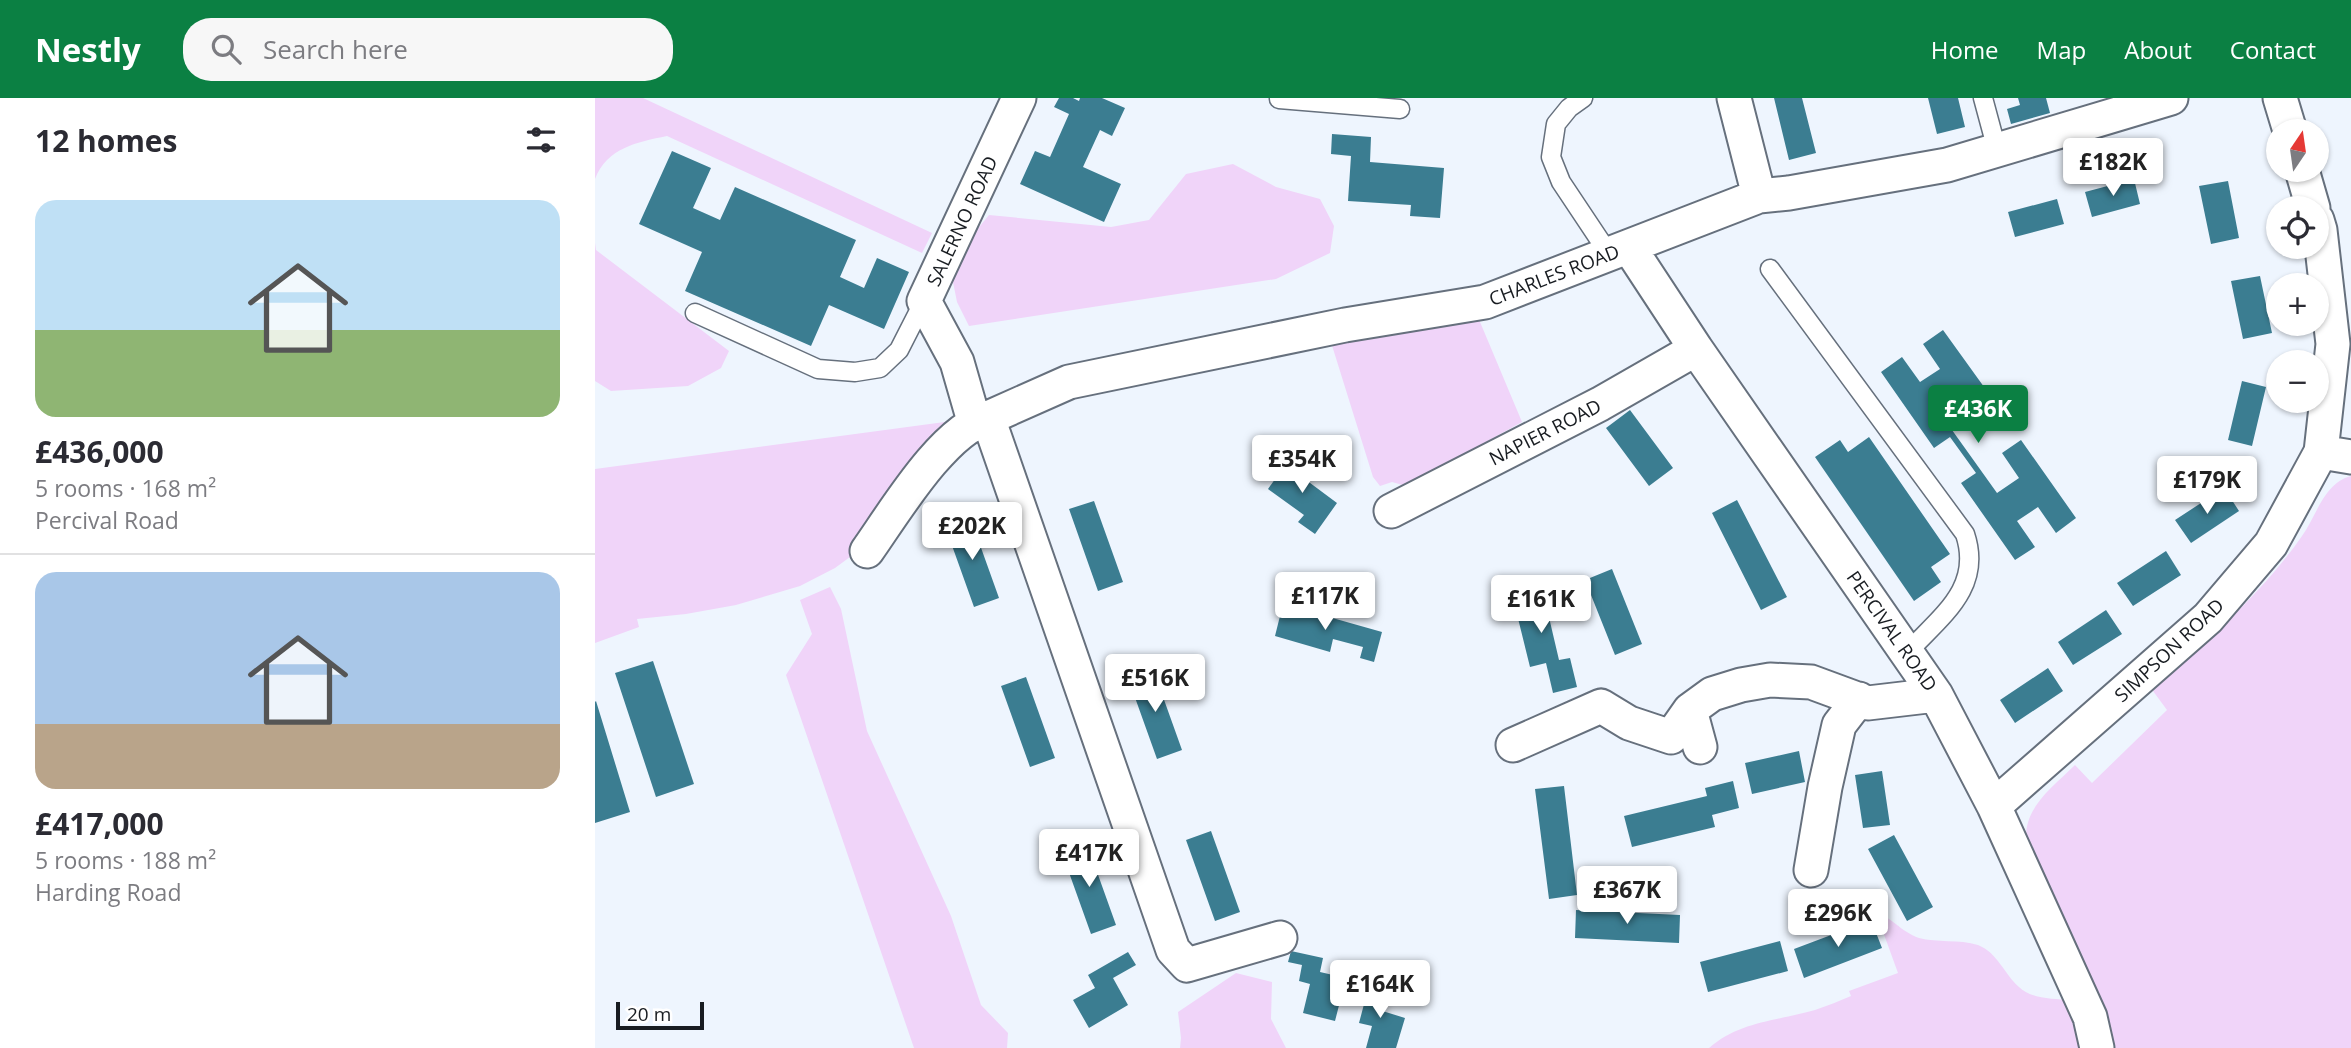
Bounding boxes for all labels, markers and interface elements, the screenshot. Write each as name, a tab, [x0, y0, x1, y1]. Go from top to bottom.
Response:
search box	[183, 18, 673, 81]
text: Nestly	[35, 27, 141, 72]
icon: search	[207, 30, 245, 68]
text: Search here	[263, 31, 408, 67]
text: Home	[1931, 33, 1999, 66]
text: Map	[2037, 33, 2086, 66]
text: About	[2124, 33, 2192, 66]
text: Contact	[2230, 33, 2316, 66]
north arrow	[2266, 119, 2329, 182]
map controls	[2266, 119, 2329, 413]
text: 12 homes	[35, 120, 178, 161]
icon: filters	[522, 121, 560, 159]
pin: £182K	[2064, 139, 2162, 198]
text: £182K	[2079, 145, 2147, 177]
street label: SALERNO ROAD	[920, 152, 1004, 290]
button: locate	[2266, 196, 2329, 259]
street label: CHARLES ROAD	[1485, 238, 1623, 312]
icon: home	[235, 245, 361, 371]
button: +	[2266, 273, 2329, 336]
button: −	[2266, 350, 2329, 413]
pin: £436K	[1929, 386, 2027, 445]
text: £436K	[1944, 392, 2012, 424]
street label: NAPIER ROAD	[1484, 393, 1606, 471]
text: £436,000	[35, 431, 164, 472]
pin: £354K	[1253, 436, 1351, 495]
text: £354K	[1268, 442, 1336, 474]
pin: £179K	[2158, 456, 2256, 516]
text: £179K	[2173, 463, 2241, 495]
text: 5 rooms · 168 m²	[35, 472, 216, 504]
pin: £202K	[923, 503, 1021, 562]
text: Percival Road	[35, 504, 179, 536]
text: £202K	[938, 509, 1006, 541]
street label: PERCIVAL ROAD	[1841, 566, 1943, 696]
pin: £117K	[1276, 573, 1374, 632]
pin: £161K	[1492, 575, 1590, 635]
text: £117K	[1291, 579, 1359, 611]
text: £161K	[1507, 582, 1575, 614]
street label: SIMPSON ROAD	[2109, 592, 2229, 708]
icon: home	[235, 617, 361, 743]
pin: £516K	[1106, 654, 1204, 714]
text: £516K	[1121, 661, 1189, 693]
text: £417,000	[35, 803, 164, 844]
pin: £417K	[1040, 830, 1138, 889]
text: £417K	[1055, 836, 1123, 868]
text: 5 rooms · 188 m²	[35, 844, 216, 876]
pin: £367K	[1578, 866, 1676, 926]
text: £367K	[1593, 873, 1661, 905]
text: Harding Road	[35, 876, 181, 908]
pin: £296K	[1789, 890, 1887, 949]
text: £296K	[1804, 896, 1872, 928]
pin: £164K	[1331, 960, 1429, 1020]
text: £164K	[1346, 967, 1414, 999]
scale bar	[616, 999, 703, 1031]
text: 20 m	[627, 1001, 671, 1027]

